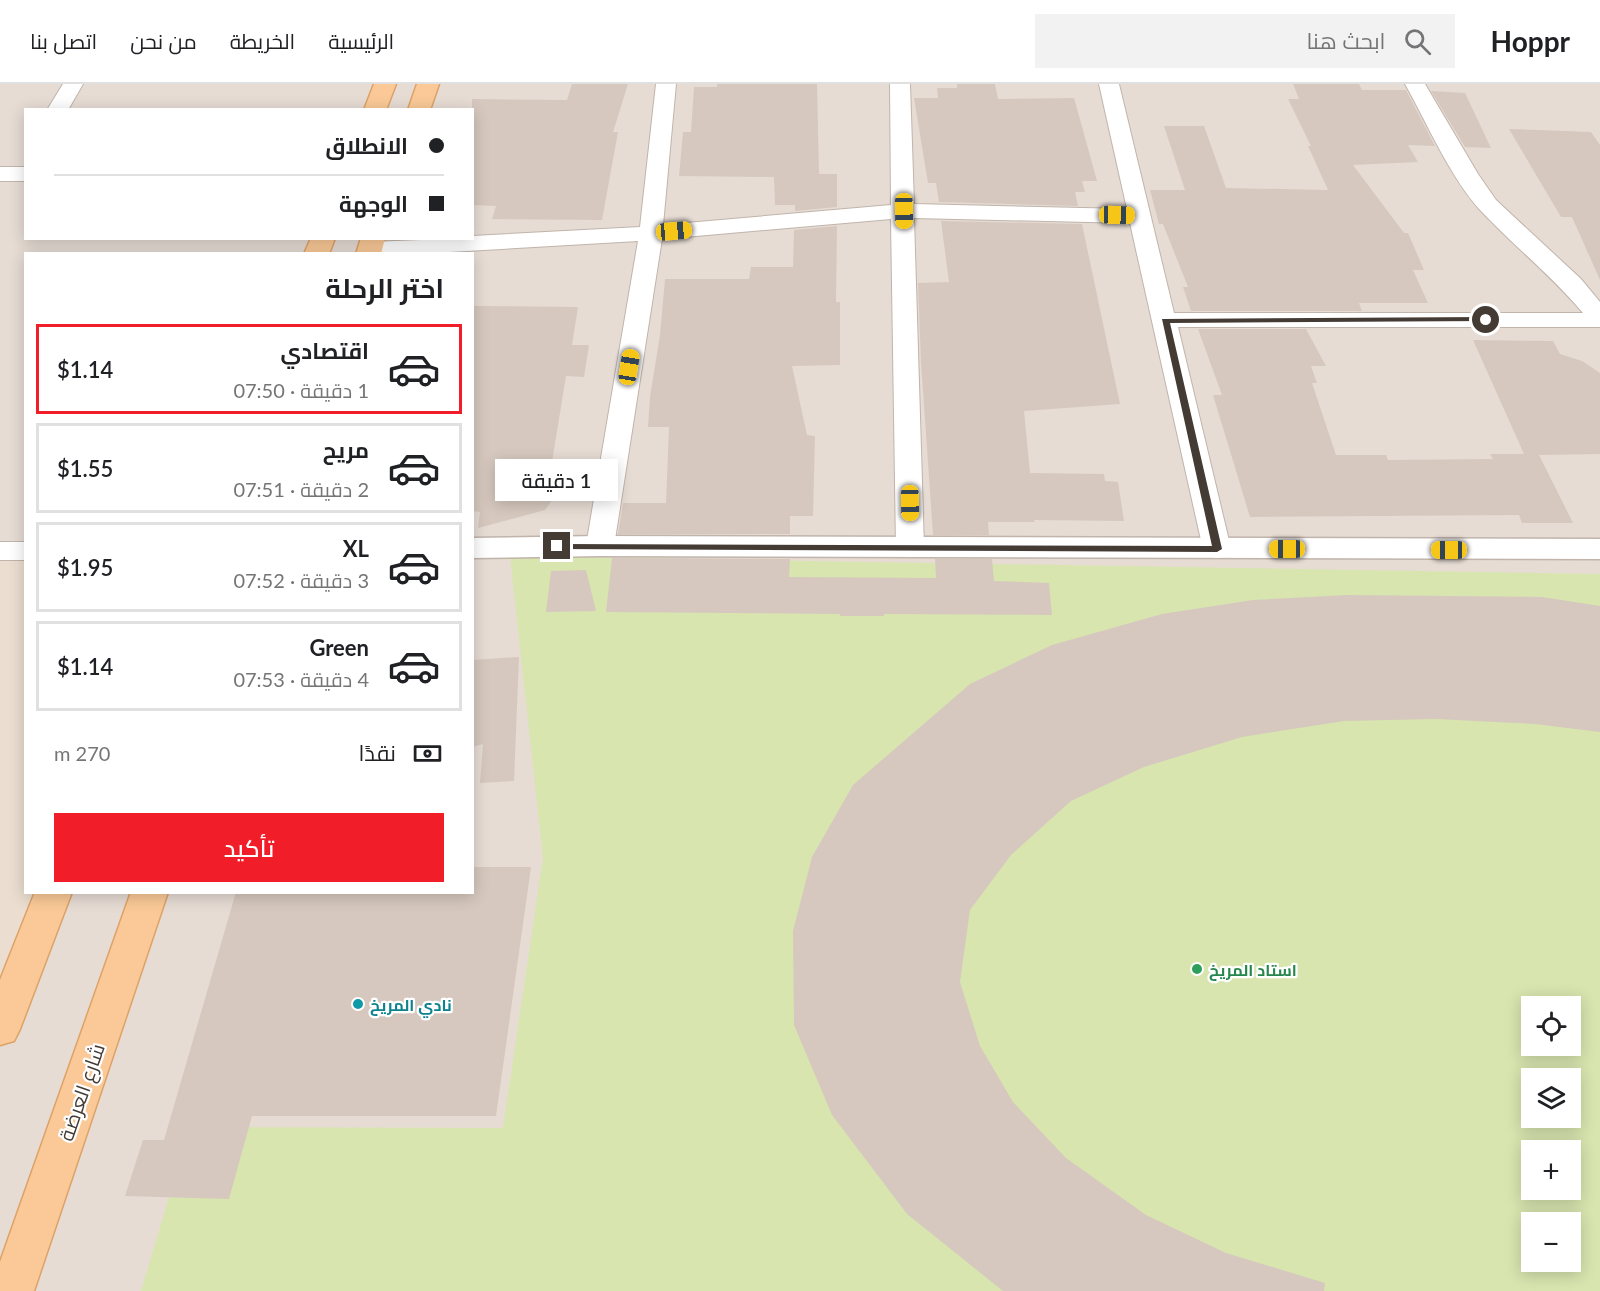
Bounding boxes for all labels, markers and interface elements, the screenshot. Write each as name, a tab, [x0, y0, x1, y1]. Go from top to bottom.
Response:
search box	[1035, 14, 1455, 68]
text: Hoppr	[1491, 24, 1570, 58]
icon: search	[1401, 25, 1434, 58]
text: ابحث هنا	[1306, 27, 1386, 54]
text: اتصل بنا	[30, 28, 97, 53]
text: من نحن	[130, 28, 197, 53]
text: الخريطة	[230, 28, 295, 53]
text: الرئيسية	[328, 28, 394, 53]
text: الانطلاق	[325, 132, 408, 159]
text: الوجهة	[339, 190, 408, 217]
car	[895, 193, 913, 229]
car	[1099, 206, 1135, 224]
car	[655, 220, 693, 242]
text: اختر الرحلة	[325, 271, 444, 304]
route start	[1472, 306, 1499, 333]
text: اقتصادي	[280, 337, 369, 364]
icon: car	[387, 342, 441, 396]
car	[617, 348, 641, 386]
text: $1.14	[57, 356, 113, 383]
text: 1 دقيقة · 07:50	[233, 378, 369, 402]
text: مريح	[323, 436, 369, 463]
icon: car	[387, 441, 441, 495]
text: $1.55	[57, 455, 113, 482]
callout: 1 دقيقة	[496, 459, 618, 501]
text: 1 دقيقة	[522, 468, 591, 492]
text: 2 دقيقة · 07:51	[233, 477, 369, 501]
car	[901, 485, 919, 521]
route end	[543, 532, 570, 559]
text: XL	[343, 535, 369, 562]
icon: car	[387, 540, 441, 594]
car	[1269, 540, 1305, 558]
car	[1431, 541, 1467, 559]
text: $1.95	[57, 554, 113, 581]
text: 3 دقيقة · 07:52	[233, 568, 369, 592]
text: Green	[309, 634, 369, 661]
icon: car	[387, 639, 441, 693]
text: $1.14	[57, 653, 113, 680]
text: 4 دقيقة · 07:53	[233, 667, 369, 691]
icon: cash	[411, 737, 444, 770]
text: نقدًا	[358, 739, 396, 766]
text: 270 m	[54, 741, 110, 765]
button: تأكيد	[54, 813, 444, 882]
place label: استاد المريخ	[1209, 960, 1297, 981]
marker: استاد المريخ	[1190, 962, 1204, 976]
place label: نادي المريخ	[370, 995, 452, 1018]
map controls	[1521, 996, 1581, 1272]
button: locate	[1521, 996, 1581, 1056]
marker: نادي المريخ	[351, 997, 365, 1011]
street label: شارع العرضة	[53, 1040, 112, 1145]
button: layers	[1521, 1068, 1581, 1128]
button: +	[1521, 1140, 1581, 1200]
button: −	[1521, 1212, 1581, 1272]

